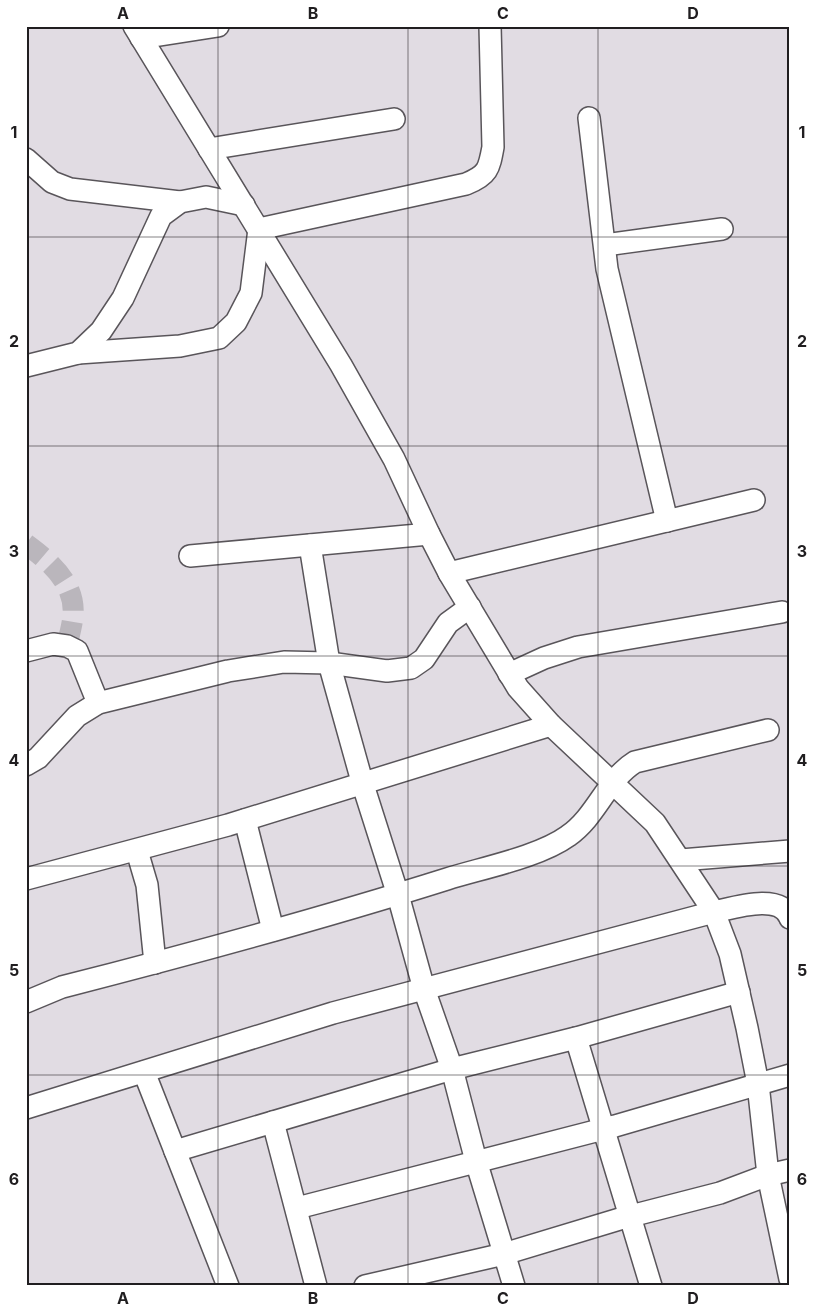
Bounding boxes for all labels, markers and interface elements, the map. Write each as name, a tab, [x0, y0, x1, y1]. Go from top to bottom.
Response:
text: A	[117, 3, 129, 23]
text: B	[308, 3, 318, 23]
text: C	[497, 3, 509, 23]
text: D	[687, 3, 699, 23]
text: 1	[11, 122, 17, 142]
text: 1	[799, 122, 805, 142]
text: 2	[9, 331, 19, 351]
text: 2	[797, 331, 807, 351]
text: 3	[9, 541, 19, 561]
text: 3	[797, 541, 807, 561]
text: 4	[9, 750, 20, 770]
text: 4	[797, 750, 808, 770]
text: 5	[9, 960, 19, 980]
text: 5	[797, 960, 807, 980]
text: 6	[9, 1169, 19, 1189]
text: 6	[797, 1169, 807, 1189]
text: A	[117, 1288, 129, 1308]
text: B	[308, 1288, 318, 1308]
text: C	[497, 1288, 509, 1308]
text: D	[687, 1288, 699, 1308]

